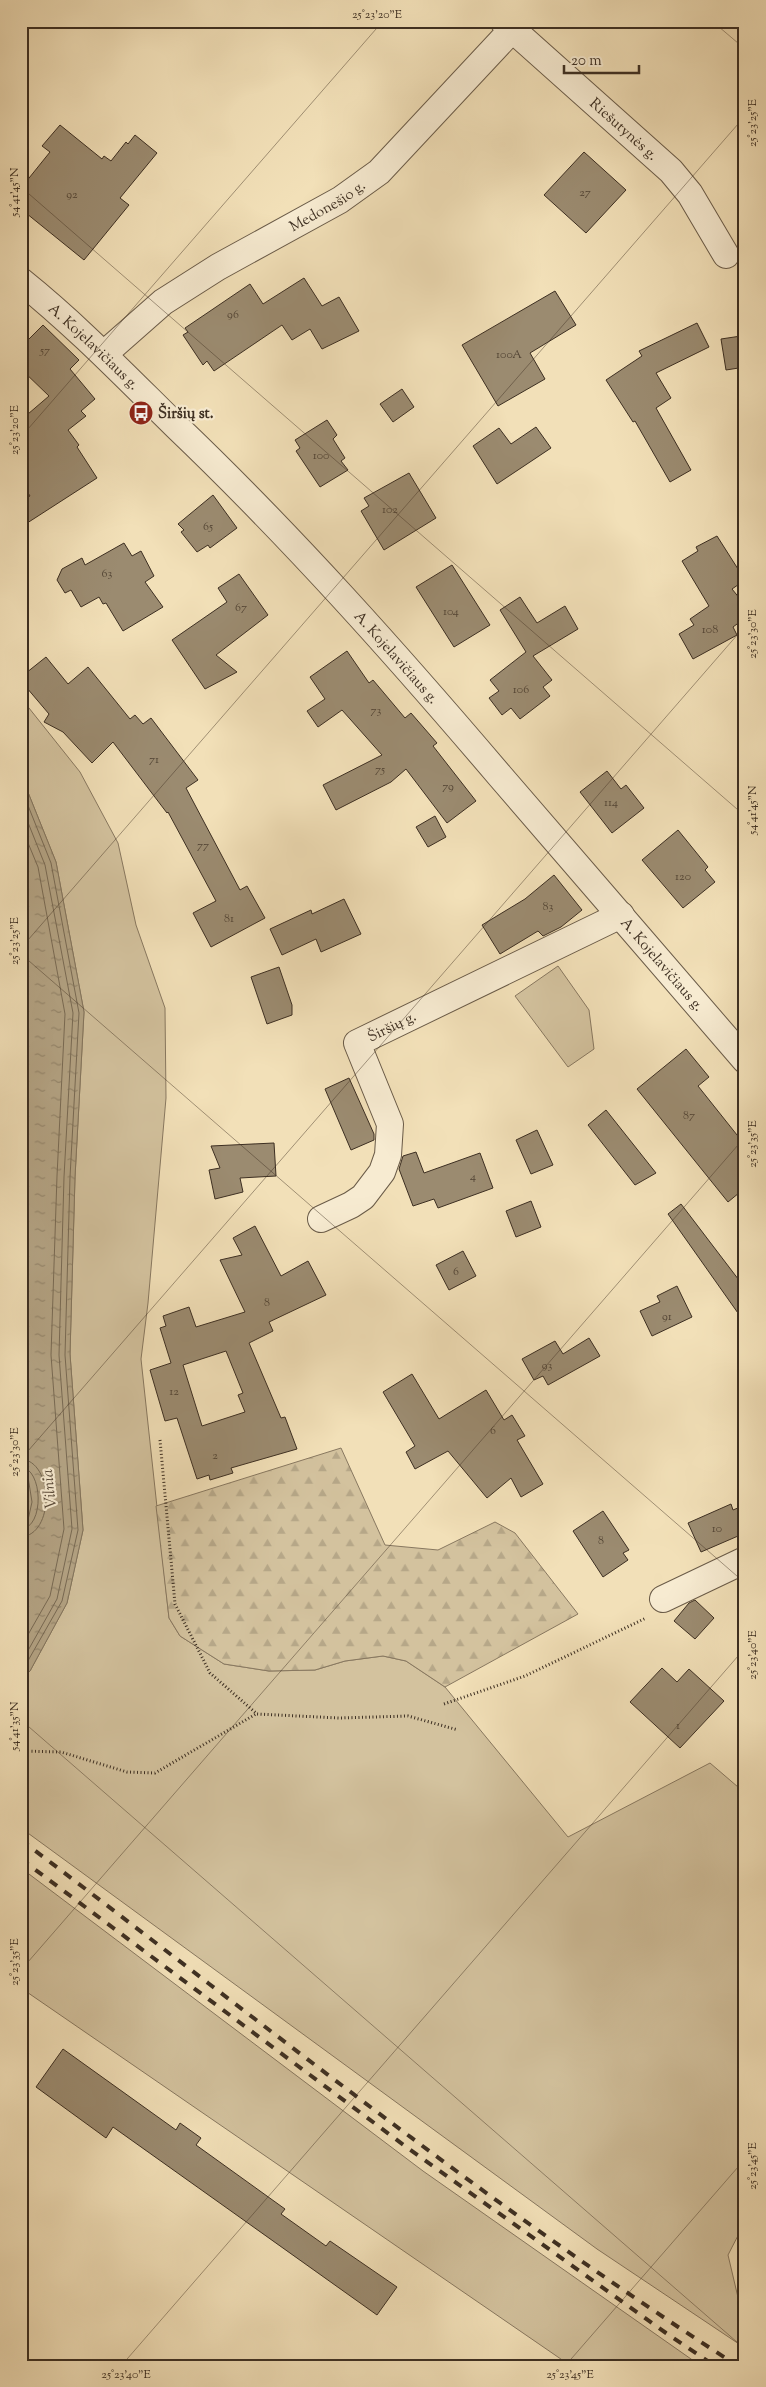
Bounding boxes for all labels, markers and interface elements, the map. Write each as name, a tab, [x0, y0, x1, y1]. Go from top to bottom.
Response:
text: 25°23'20"E	[352, 6, 403, 24]
scale bar	[564, 42, 638, 74]
text: 20 m	[571, 51, 602, 72]
street label: Riešutynės g.	[584, 94, 662, 166]
text: 25°23'25"E	[744, 98, 762, 147]
text: 54°41'45"N	[6, 167, 24, 218]
street label: Medonešio g.	[286, 176, 370, 238]
house number: 27	[579, 184, 591, 202]
house number: 92	[66, 186, 78, 204]
street label: A. Kojelavičiaus g.	[43, 299, 143, 396]
house number: 96	[227, 306, 239, 324]
house number: 57	[39, 342, 50, 360]
house number: 100A	[496, 346, 522, 364]
bus stop icon: Širšių st.	[128, 400, 154, 426]
place label: Širšių st.	[158, 402, 214, 425]
text: 25°23'20"E	[6, 404, 24, 455]
house number: 100	[313, 447, 329, 465]
house number: 102	[382, 501, 398, 519]
house number: 65	[203, 518, 213, 536]
house number: 63	[102, 565, 113, 583]
house number: 67	[235, 599, 247, 617]
house number: 104	[443, 603, 459, 621]
street label: A. Kojelavičiaus g.	[348, 607, 443, 709]
text: 25°23'30"E	[744, 609, 762, 659]
house number: 108	[702, 621, 718, 639]
house number: 106	[513, 681, 529, 699]
house number: 73	[371, 702, 382, 720]
house number: 71	[149, 751, 159, 769]
house number: 75	[375, 761, 385, 779]
house number: 79	[442, 778, 454, 796]
text: 54°41'45"N	[744, 785, 762, 836]
house number: 114	[604, 794, 618, 812]
house number: 77	[197, 837, 209, 855]
house number: 120	[675, 868, 691, 886]
house number: 83	[543, 898, 554, 916]
house number: 81	[224, 910, 234, 928]
street label: A. Kojelavičiaus g.	[615, 914, 708, 1017]
text: 25°23'25"E	[6, 916, 24, 965]
street label: Širšių g.	[364, 1007, 420, 1048]
house number: 87	[683, 1107, 695, 1125]
text: 25°23'35"E	[744, 1119, 762, 1168]
house number: 4	[470, 1168, 476, 1186]
house number: 6	[453, 1263, 459, 1281]
house number: 8	[264, 1294, 270, 1312]
house number: 91	[662, 1308, 672, 1326]
house number: 93	[542, 1357, 552, 1375]
house number: 12	[169, 1383, 179, 1401]
house number: 6	[490, 1422, 496, 1440]
text: 25°23'30"E	[6, 1427, 24, 1477]
house number: 2	[212, 1447, 218, 1465]
water label: Vilnia	[37, 1468, 64, 1510]
house number: 10	[712, 1520, 722, 1538]
house number: 8	[598, 1532, 604, 1550]
text: 25°23'40"E	[744, 1630, 762, 1680]
text: 54°41'35"N	[6, 1701, 24, 1752]
house number: 1	[676, 1717, 680, 1735]
text: 25°23'35"E	[6, 1937, 24, 1986]
text: 25°23'45"E	[744, 2141, 762, 2190]
text: 25°23'40"E	[101, 2366, 151, 2384]
text: 25°23'45"E	[546, 2366, 595, 2384]

